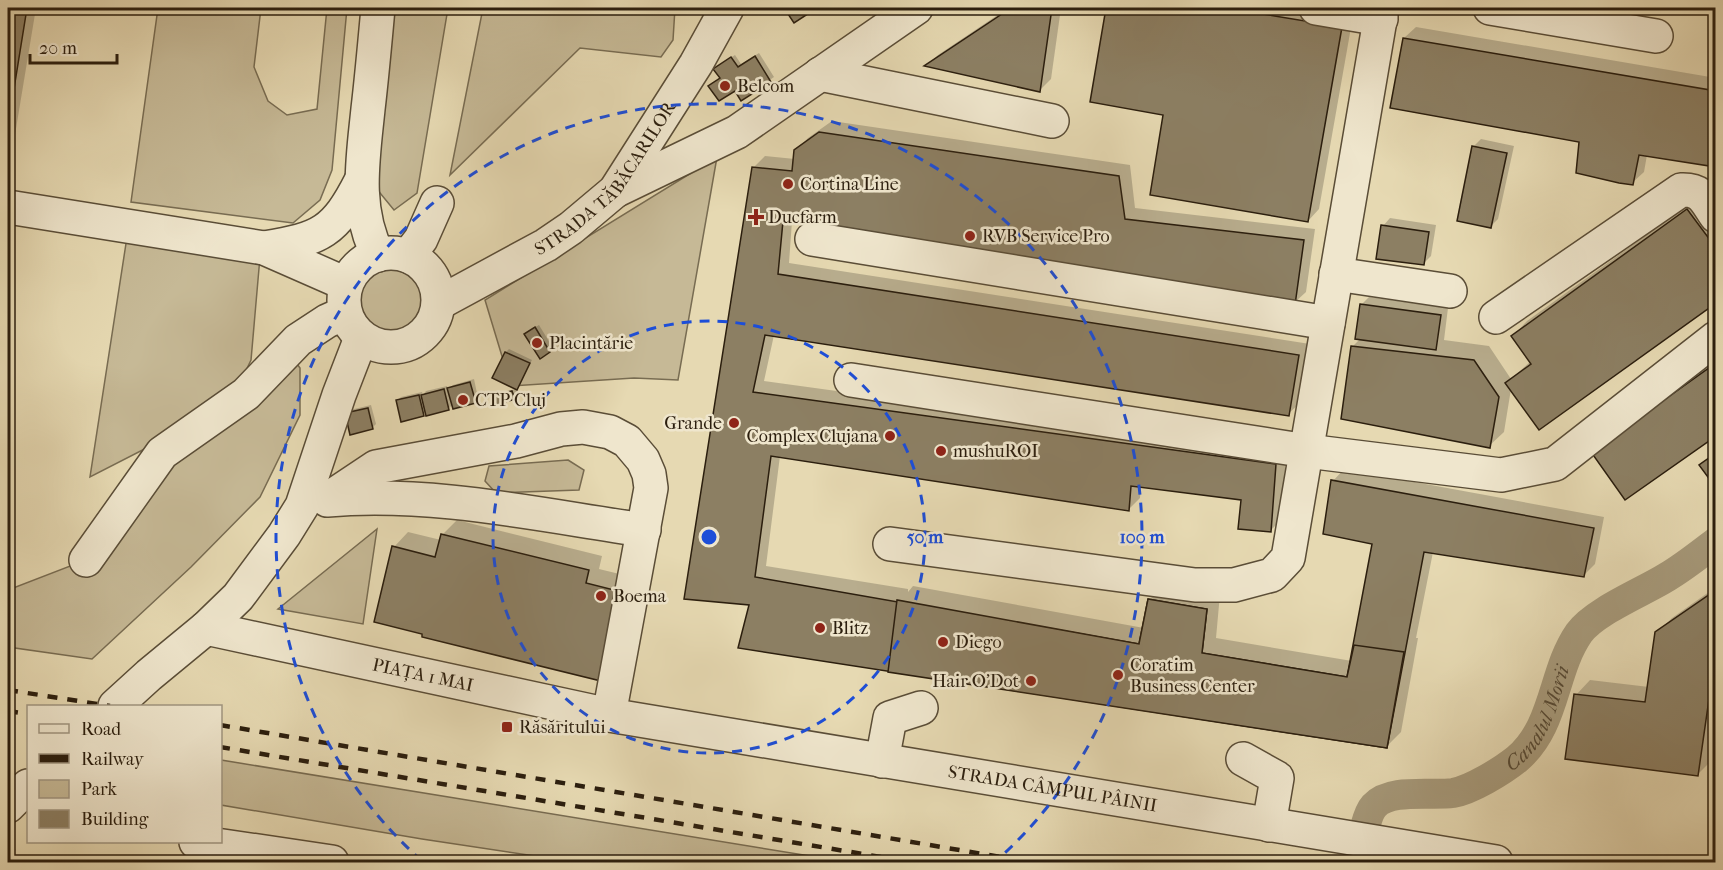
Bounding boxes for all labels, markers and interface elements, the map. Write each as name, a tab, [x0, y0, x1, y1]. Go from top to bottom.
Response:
scale bar	[30, 27, 117, 65]
text: 20 m	[39, 38, 77, 59]
place label: Belcom	[737, 76, 794, 97]
marker: Belcom	[718, 79, 732, 93]
street label: STRADA TĂBĂCARILOR	[531, 97, 680, 260]
place label: Cortina Line	[800, 174, 899, 195]
marker: Cortina Line	[781, 177, 795, 191]
place label: Ducfarm	[768, 207, 837, 228]
marker: Ducfarm	[749, 210, 763, 224]
place label: RVB Service Pro	[982, 226, 1110, 247]
marker: RVB Service Pro	[963, 229, 977, 243]
place label: Placintărie	[549, 333, 633, 354]
marker: Placintărie	[530, 336, 544, 350]
place label: CTP Cluj	[475, 390, 546, 411]
marker: CTP Cluj	[456, 393, 470, 407]
place label: Grande	[664, 413, 722, 434]
marker: Grande	[727, 416, 741, 430]
place label: Complex Clujana	[747, 426, 879, 447]
marker: Complex Clujana	[883, 429, 897, 443]
place label: mushuROI	[953, 441, 1038, 462]
marker: mushuROI	[934, 444, 948, 458]
centre of rings	[699, 527, 719, 547]
text: 50 m	[907, 527, 944, 548]
text: 100 m	[1119, 527, 1166, 548]
place label: Boema	[613, 586, 667, 607]
marker: Boema	[594, 589, 608, 603]
place label: Blitz	[832, 618, 868, 639]
marker: Blitz	[813, 621, 827, 635]
place label: Diego	[955, 632, 1002, 653]
marker: Diego	[936, 635, 950, 649]
street label: PIAȚA 1 MAI	[371, 654, 475, 696]
place label: Coratim Business Center	[1130, 655, 1255, 697]
water label: Canalul Morii	[1501, 661, 1574, 775]
marker: Coratim Business Center	[1111, 668, 1125, 682]
place label: Hair O'Dot	[932, 671, 1020, 692]
marker: Hair O'Dot	[1024, 674, 1038, 688]
legend	[27, 705, 222, 843]
place label: Răsăritului	[519, 717, 606, 738]
text: Road	[81, 719, 121, 740]
marker: Răsăritului	[500, 720, 514, 734]
text: Railway	[81, 749, 145, 770]
street label: STRADA CÂMPUL PÂINII	[947, 761, 1159, 816]
text: Park	[81, 779, 118, 800]
text: Building	[81, 809, 149, 830]

